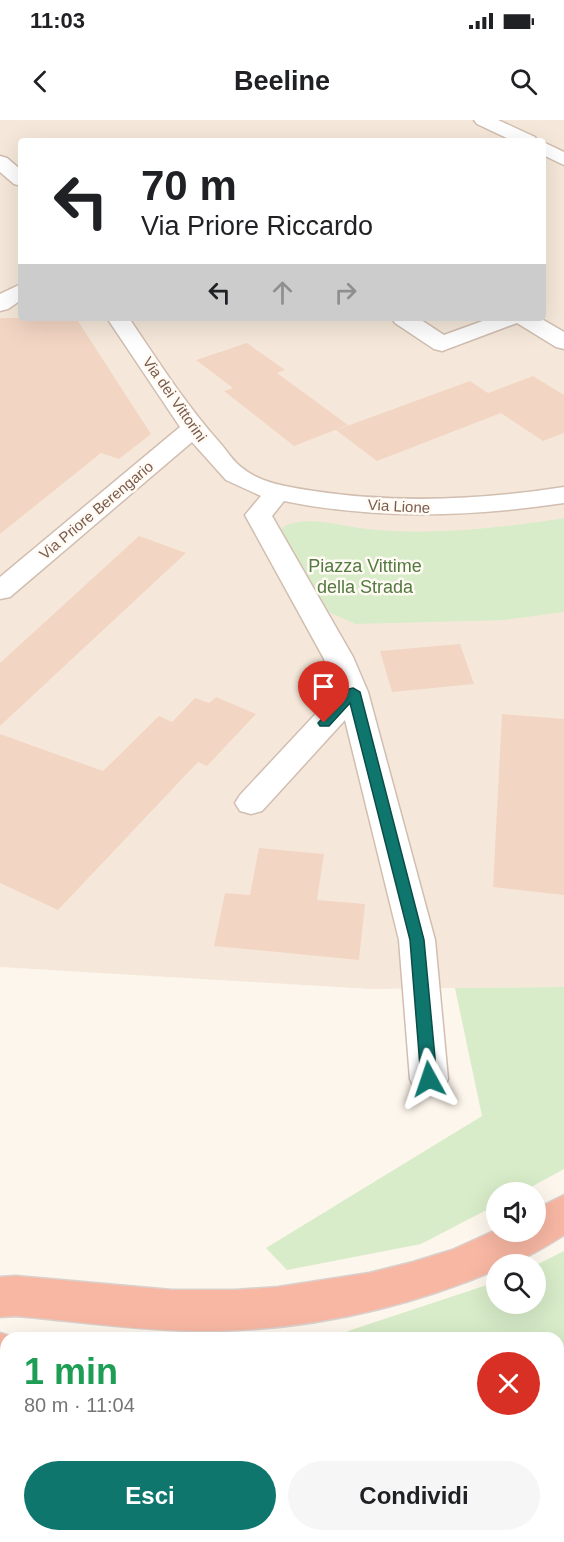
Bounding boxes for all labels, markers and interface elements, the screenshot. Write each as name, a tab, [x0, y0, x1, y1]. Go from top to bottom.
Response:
text: 11:03	[30, 8, 85, 33]
icon: back	[24, 65, 57, 98]
icon: search	[507, 65, 540, 98]
text: Beeline	[234, 66, 330, 96]
icon: left	[42, 162, 120, 240]
text: 70 m	[141, 162, 237, 209]
text: Via Priore Riccardo	[141, 211, 373, 241]
icon: left	[203, 276, 236, 309]
icon: ahead	[266, 276, 299, 309]
icon: right	[329, 276, 362, 309]
street label: Via dei Vittorini	[139, 353, 211, 445]
street label: Via Priore Berengario	[36, 457, 156, 563]
street label: Via Lione	[367, 496, 431, 516]
park label: Piazza Vittime della Strada	[308, 556, 422, 597]
pin	[298, 661, 349, 723]
icon: arrive	[307, 670, 340, 703]
position arrow	[397, 1047, 461, 1111]
map controls	[486, 1182, 546, 1314]
button: sound	[486, 1182, 546, 1242]
button: search	[486, 1254, 546, 1314]
text: 1 min	[24, 1351, 118, 1392]
button: close	[477, 1352, 540, 1415]
text: 80 m · 11:04	[24, 1394, 135, 1416]
button: Esci	[24, 1461, 276, 1530]
button: Condividi	[288, 1461, 540, 1530]

